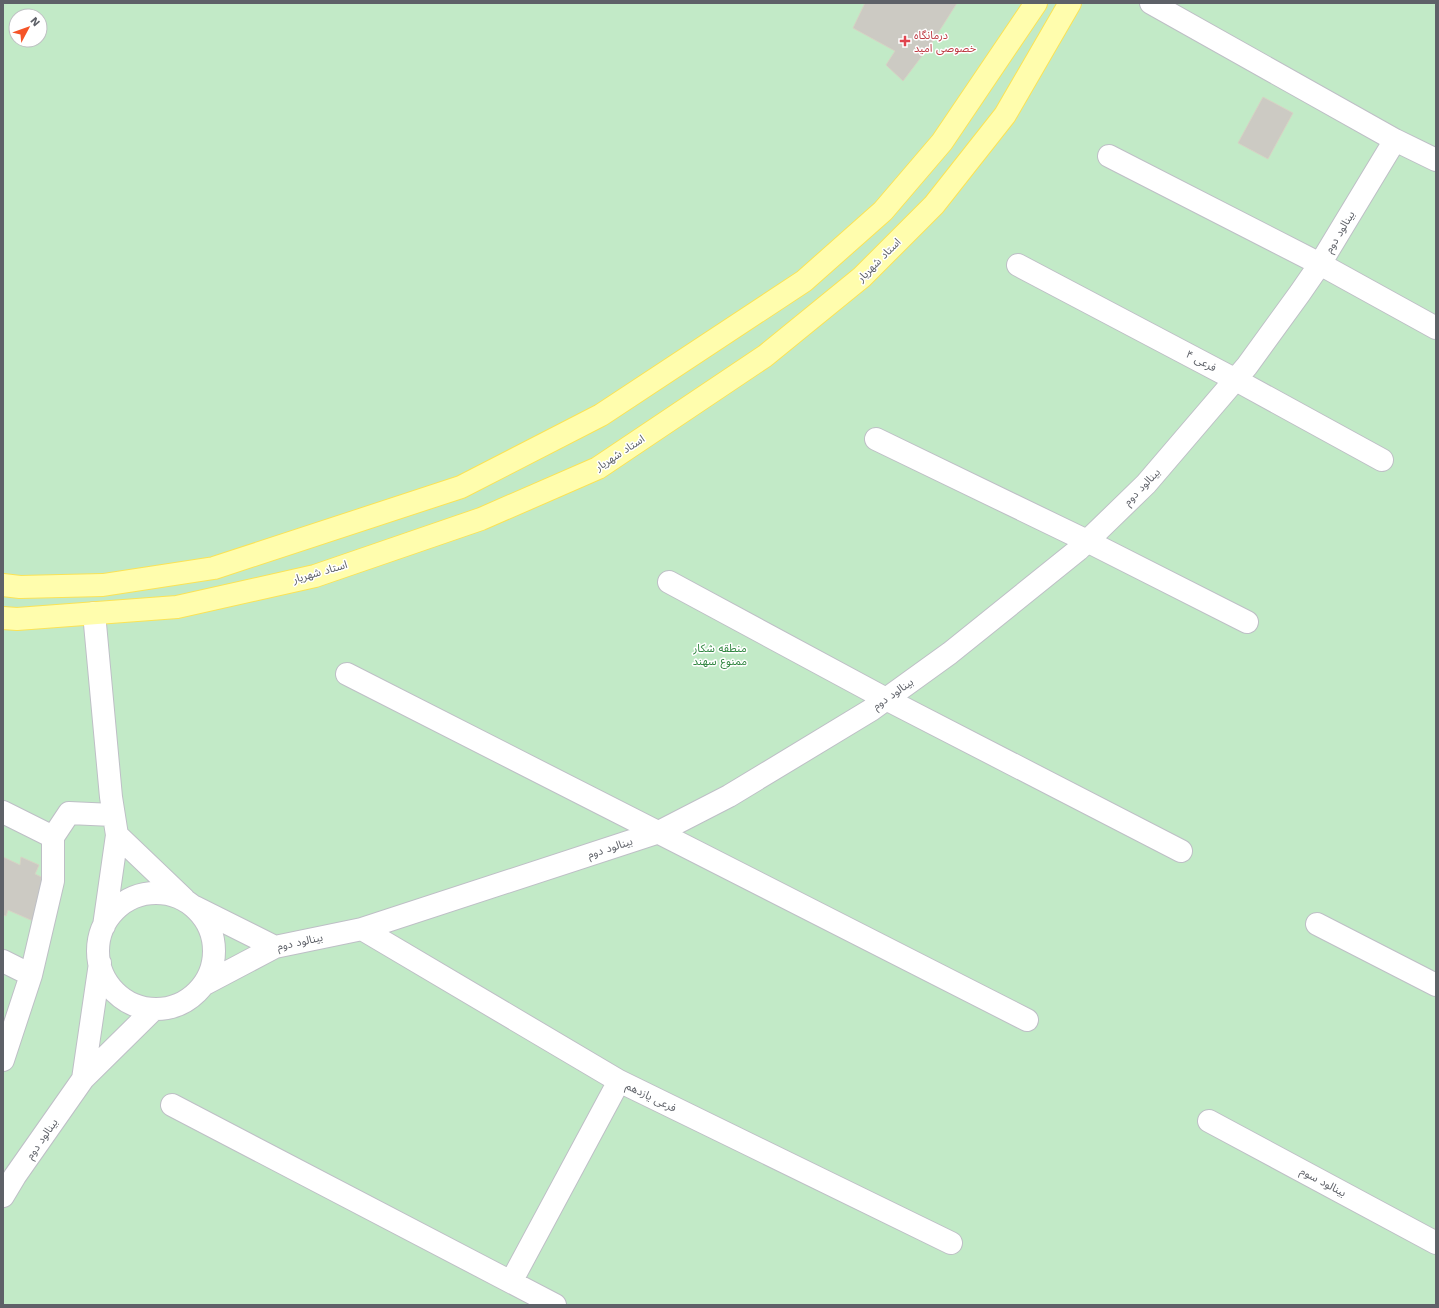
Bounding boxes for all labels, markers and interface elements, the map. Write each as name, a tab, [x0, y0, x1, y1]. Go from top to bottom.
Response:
north arrow	[8, 8, 48, 48]
text: N	[28, 14, 43, 29]
place label: درمانگاه خصوصی امید	[914, 29, 977, 55]
marker: درمانگاه خصوصی امید	[899, 35, 911, 47]
street label: بینالود دوم	[1322, 209, 1358, 256]
street label: استاد شهریار	[854, 235, 904, 285]
street label: فرعی ۴	[1184, 348, 1219, 374]
street label: استاد شهریار	[592, 432, 647, 474]
street label: بینالود دوم	[1121, 466, 1164, 509]
street label: استاد شهریار	[290, 558, 349, 586]
park label: منطقه شکار ممنوع سهند	[692, 642, 747, 669]
street label: بینالود دوم	[870, 675, 916, 714]
street label: بینالود دوم	[586, 835, 635, 862]
street label: بینالود دوم	[276, 931, 324, 954]
street label: فرعی یازدهم	[623, 1079, 678, 1117]
street label: بینالود دوم	[23, 1116, 62, 1162]
street label: بینالود سوم	[1297, 1164, 1348, 1200]

